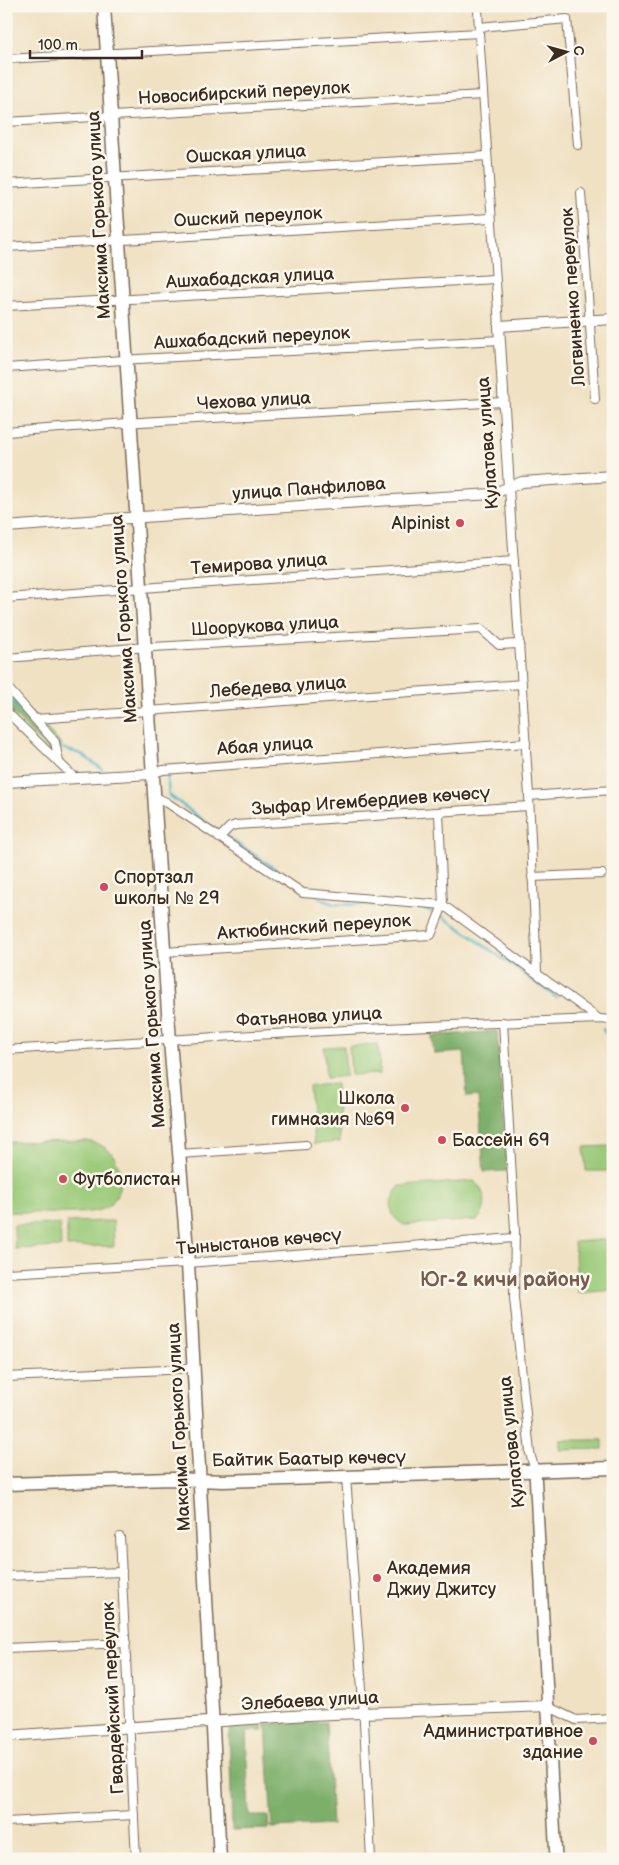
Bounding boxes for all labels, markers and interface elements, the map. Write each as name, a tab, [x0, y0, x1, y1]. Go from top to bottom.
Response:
scale bar	[30, 28, 142, 60]
north arrow	[542, 28, 592, 78]
text: 100 m	[38, 36, 78, 55]
text: С	[569, 45, 587, 57]
street label: Новосибирский переулок	[137, 77, 351, 109]
street label: Максима Горького улица	[83, 110, 115, 320]
street label: Ошская улица	[185, 140, 307, 168]
street label: Ошский переулок	[173, 203, 323, 231]
street label: Логвиненко переулок	[556, 206, 590, 388]
street label: Ашхабадская улица	[164, 263, 335, 293]
street label: Ашхабадский переулок	[152, 322, 351, 354]
street label: Кулатова улица	[473, 376, 503, 510]
street label: Чехова улица	[196, 388, 312, 414]
street label: улица Панфилова	[232, 473, 387, 505]
place label: Alpinist	[392, 513, 450, 534]
street label: Максима Горького улица	[106, 514, 142, 724]
marker: Alpinist	[454, 517, 466, 529]
street label: Темирова улица	[190, 549, 328, 579]
street label: Шоорукова улица	[191, 612, 340, 640]
street label: Лебедева улица	[208, 672, 347, 702]
street label: Абая улица	[215, 732, 314, 760]
street label: Зыфар Игембердиев көчөсү	[251, 782, 491, 820]
place label: Спортзал школы № 29	[114, 867, 220, 909]
marker: Спортзал школы № 29	[98, 881, 110, 893]
street label: Актюбинский переулок	[215, 910, 412, 944]
street label: Максима Горького улица	[134, 919, 170, 1129]
street label: Фатьянова улица	[235, 1003, 383, 1031]
place label: Школа гимназия №69	[271, 1088, 395, 1130]
marker: Школа гимназия №69	[399, 1102, 411, 1114]
place label: Бассейн 69	[452, 1130, 550, 1151]
marker: Бассейн 69	[436, 1134, 448, 1146]
place label: Футболистан	[73, 1169, 181, 1190]
marker: Футболистан	[57, 1173, 69, 1185]
street label: Тыныстанов көчөсү	[175, 1224, 343, 1260]
district label: Юг-2 кичи району	[420, 1268, 590, 1292]
street label: Максима Горького улица	[163, 1322, 195, 1532]
street label: Кулатова улица	[495, 1374, 529, 1509]
street label: Байтик Баатыр көчөсү	[212, 1447, 407, 1471]
place label: Академия Джиу Джитсу	[386, 1558, 497, 1600]
marker: Академия Джиу Джитсу	[371, 1572, 383, 1584]
street label: Гвардейский переулок	[97, 1601, 129, 1795]
street label: Элебаева улица	[241, 1687, 380, 1715]
place label: Административное здание	[423, 1721, 583, 1763]
marker: Административное здание	[587, 1735, 599, 1747]

